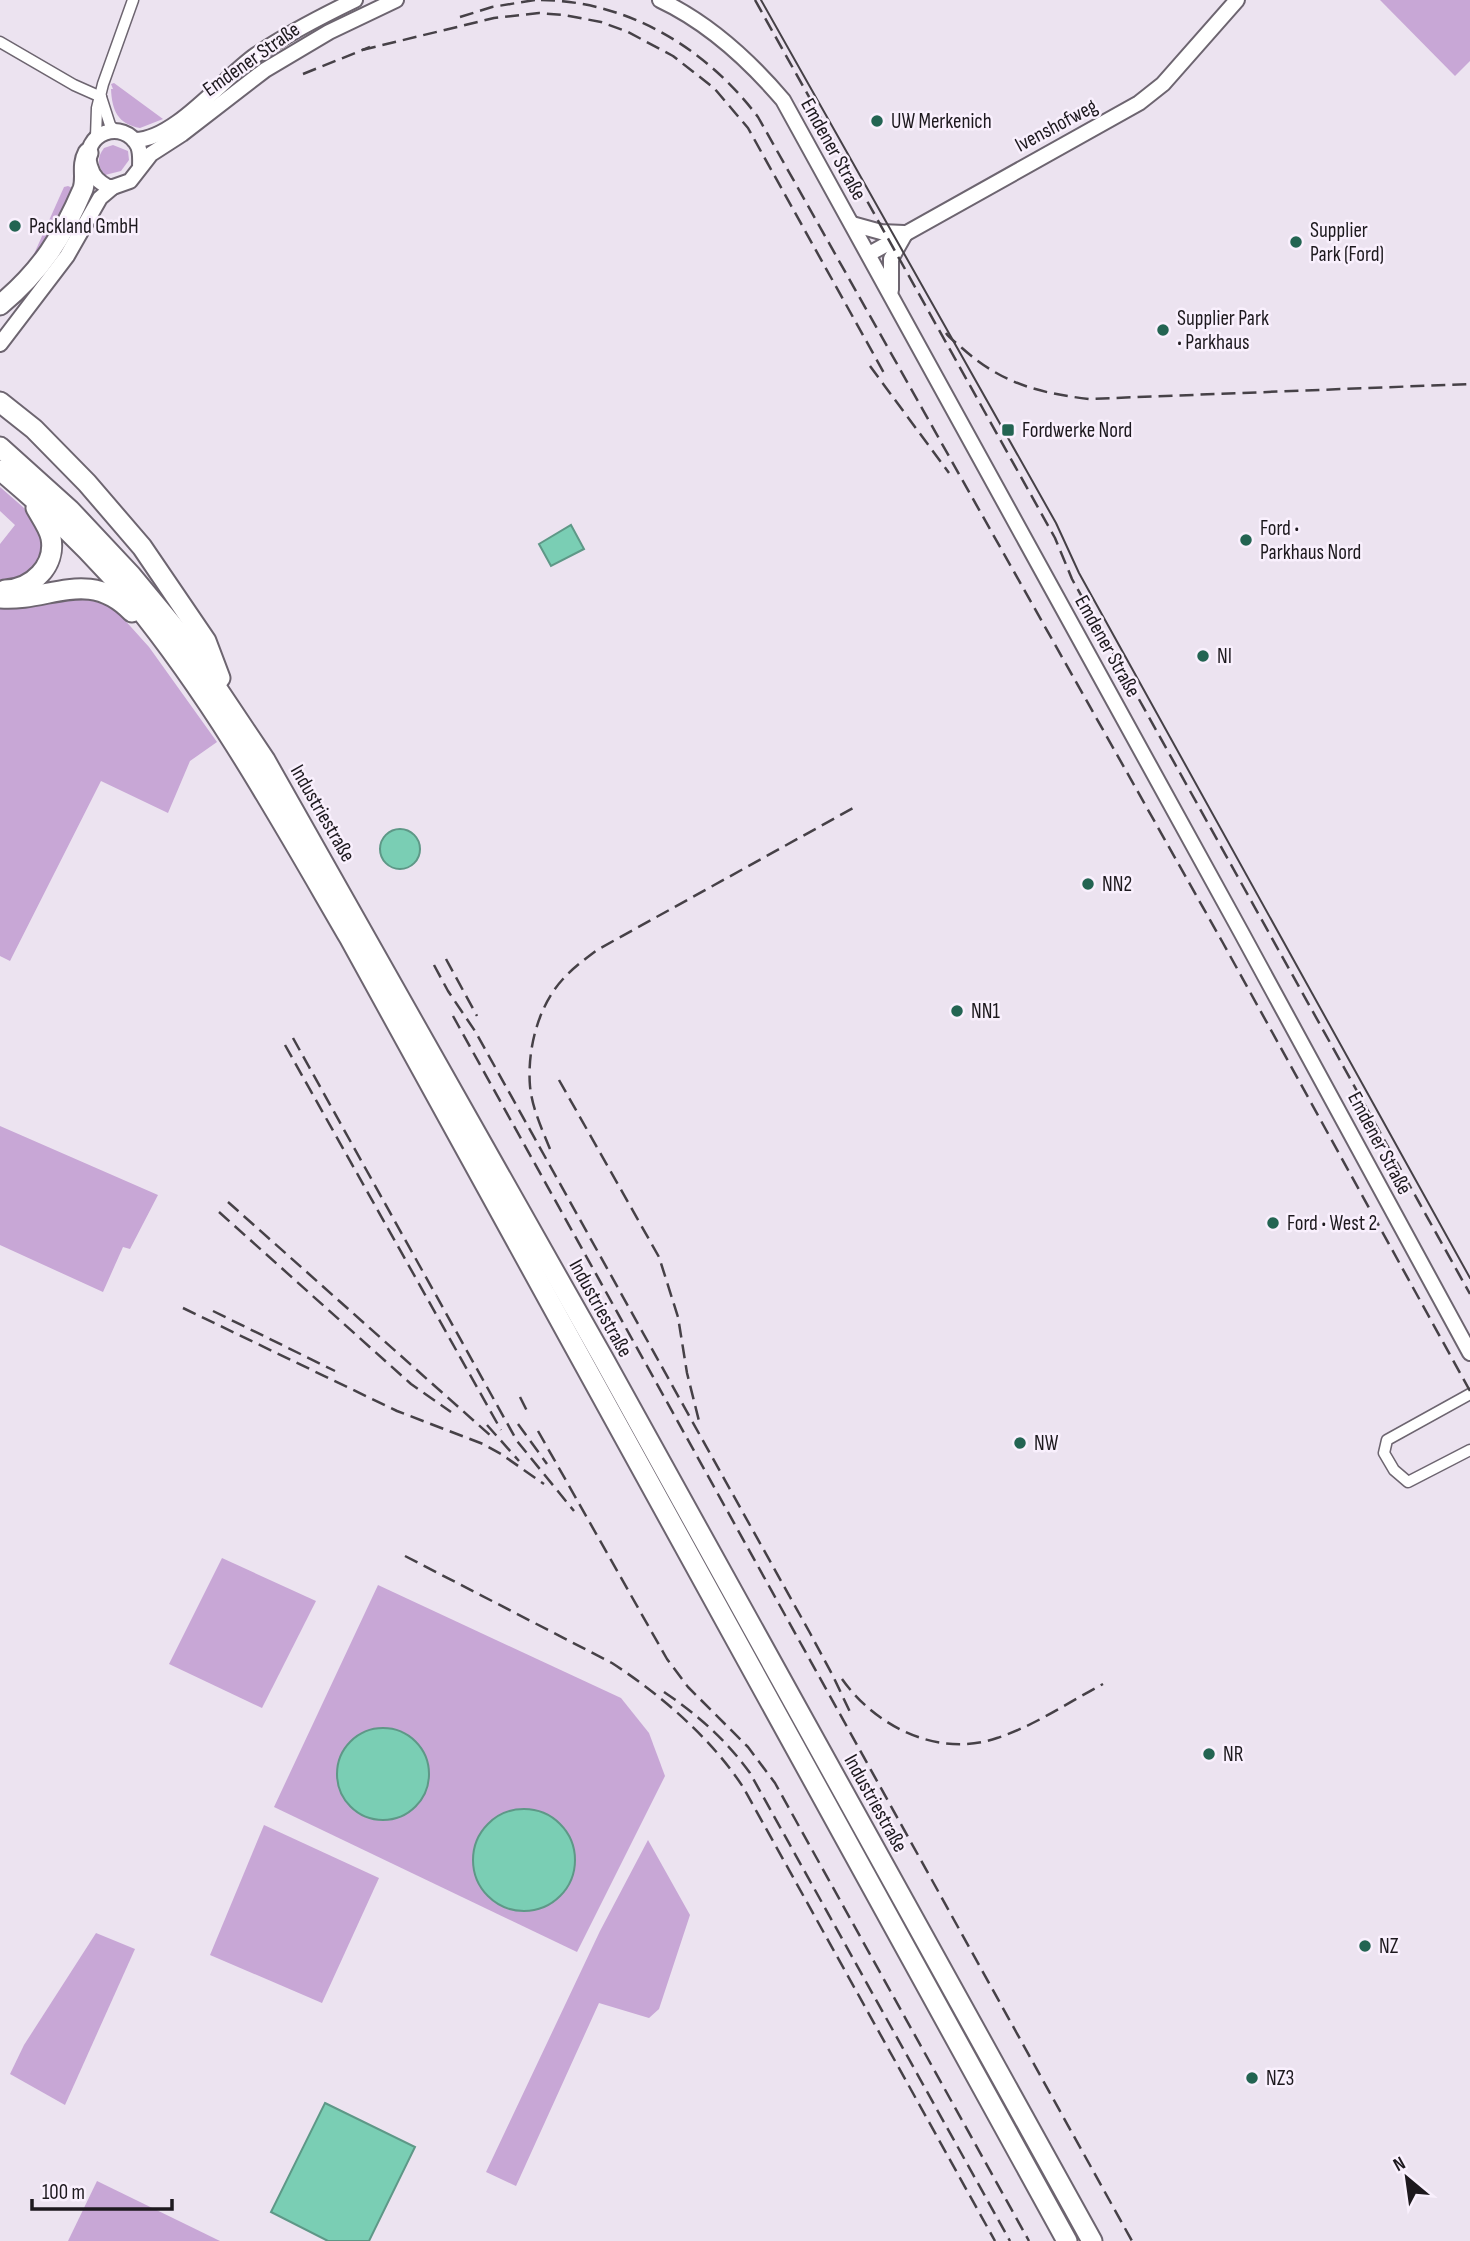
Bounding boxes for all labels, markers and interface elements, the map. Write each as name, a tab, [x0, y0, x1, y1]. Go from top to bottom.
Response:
street label: Emdener Straße	[198, 17, 305, 102]
street label: Ivenshofweg	[1011, 93, 1102, 157]
street label: Emdener Straße	[795, 94, 872, 205]
place label: UW Merkenich	[891, 109, 992, 134]
marker: UW Merkenich	[869, 113, 885, 129]
place label: Packland GmbH	[29, 214, 139, 239]
marker: Packland GmbH	[7, 218, 23, 234]
place label: Supplier Park (Ford)	[1310, 218, 1384, 267]
marker: Supplier Park (Ford)	[1288, 234, 1304, 250]
place label: Supplier Park • Parkhaus	[1177, 306, 1269, 355]
marker: Supplier Park • Parkhaus	[1155, 322, 1171, 338]
place label: Fordwerke Nord	[1022, 418, 1132, 443]
marker: Fordwerke Nord	[1000, 422, 1016, 438]
place label: Ford • Parkhaus Nord	[1260, 516, 1361, 565]
marker: Ford • Parkhaus Nord	[1238, 532, 1254, 548]
street label: Emdener Straße	[1069, 591, 1146, 702]
place label: NI	[1217, 644, 1232, 669]
marker: NI	[1195, 648, 1211, 664]
street label: Industriestraße	[285, 760, 360, 866]
place label: NN2	[1102, 872, 1132, 897]
marker: NN2	[1080, 876, 1096, 892]
place label: NN1	[971, 999, 1000, 1024]
marker: NN1	[949, 1003, 965, 1019]
street label: Emdener Straße	[1342, 1088, 1417, 1199]
place label: Ford • West 2	[1287, 1211, 1377, 1236]
marker: Ford • West 2	[1265, 1215, 1281, 1231]
street label: Industriestraße	[563, 1255, 638, 1362]
place label: NW	[1034, 1431, 1059, 1456]
marker: NW	[1012, 1435, 1028, 1451]
place label: NR	[1223, 1742, 1244, 1767]
marker: NR	[1201, 1746, 1217, 1762]
street label: Industriestraße	[838, 1750, 913, 1857]
place label: NZ	[1379, 1934, 1399, 1959]
marker: NZ	[1357, 1938, 1373, 1954]
place label: NZ3	[1266, 2066, 1294, 2091]
marker: NZ3	[1244, 2070, 1260, 2086]
north arrow	[1372, 2143, 1442, 2213]
text: N	[1389, 2152, 1410, 2177]
scale bar	[32, 2168, 172, 2212]
text: 100 m	[42, 2180, 85, 2205]

